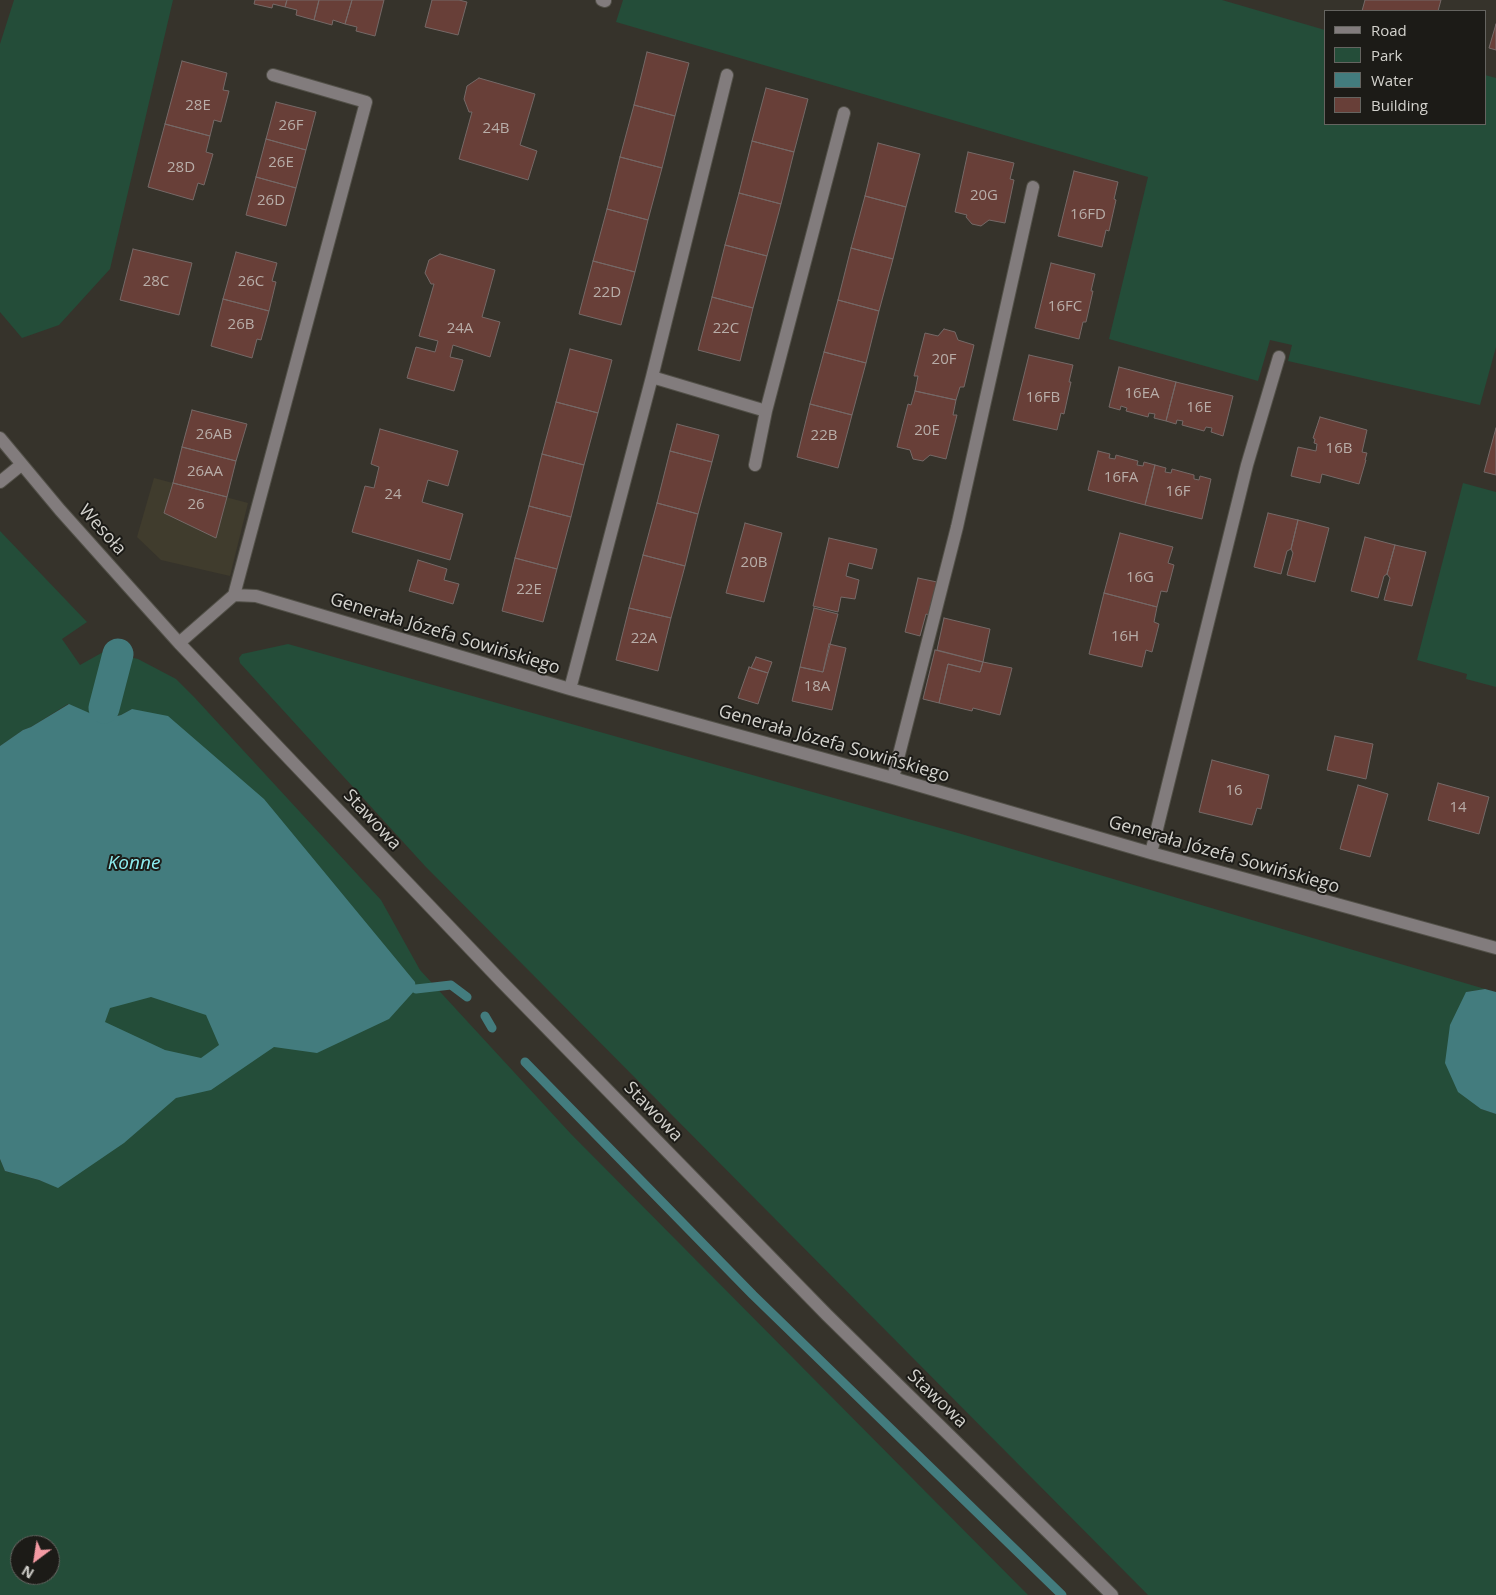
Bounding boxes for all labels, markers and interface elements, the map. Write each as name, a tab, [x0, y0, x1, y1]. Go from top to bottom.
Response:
legend	[1324, 10, 1486, 125]
text: Road	[1371, 20, 1407, 40]
text: Park	[1371, 45, 1402, 65]
text: Water	[1371, 70, 1413, 90]
text: Building	[1371, 95, 1428, 115]
house number: 28E	[185, 97, 211, 115]
house number: 26F	[279, 117, 303, 135]
house number: 24B	[483, 120, 509, 138]
house number: 26E	[268, 154, 294, 172]
house number: 28D	[167, 159, 195, 177]
house number: 20G	[970, 187, 998, 205]
house number: 26D	[257, 192, 285, 210]
house number: 16FD	[1070, 206, 1106, 224]
house number: 28C	[143, 273, 169, 291]
house number: 26C	[238, 273, 264, 291]
house number: 22D	[593, 284, 621, 302]
house number: 16FC	[1048, 298, 1082, 316]
house number: 26B	[228, 316, 254, 334]
house number: 24A	[447, 320, 473, 338]
house number: 22C	[713, 320, 739, 338]
house number: 20F	[932, 351, 956, 369]
house number: 16EA	[1125, 385, 1159, 403]
house number: 16FB	[1026, 389, 1060, 407]
house number: 16E	[1186, 399, 1212, 417]
house number: 20E	[914, 422, 940, 440]
house number: 26AB	[196, 426, 232, 444]
house number: 22B	[811, 427, 837, 445]
house number: 16B	[1326, 440, 1352, 458]
house number: 26AA	[187, 463, 223, 481]
house number: 16FA	[1104, 469, 1138, 487]
house number: 16F	[1166, 483, 1190, 501]
house number: 24	[384, 486, 402, 504]
house number: 26	[187, 496, 205, 514]
street label: Wesoła	[74, 500, 130, 560]
house number: 20B	[741, 554, 767, 572]
house number: 16G	[1126, 569, 1154, 587]
house number: 22E	[516, 581, 542, 599]
street label: Generała Józefa Sowińskiego	[327, 589, 563, 679]
house number: 16H	[1111, 628, 1139, 646]
house number: 22A	[631, 630, 657, 648]
house number: 18A	[804, 678, 830, 696]
street label: Generała Józefa Sowińskiego	[716, 701, 952, 787]
house number: 16	[1225, 782, 1243, 800]
street label: Stawowa	[339, 785, 405, 855]
house number: 14	[1449, 799, 1467, 817]
street label: Generała Józefa Sowińskiego	[1106, 812, 1342, 898]
water label: Konne	[108, 853, 160, 875]
street label: Stawowa	[619, 1078, 687, 1146]
street label: Stawowa	[903, 1365, 971, 1433]
north arrow	[10, 1535, 60, 1585]
text: N	[18, 1561, 37, 1584]

